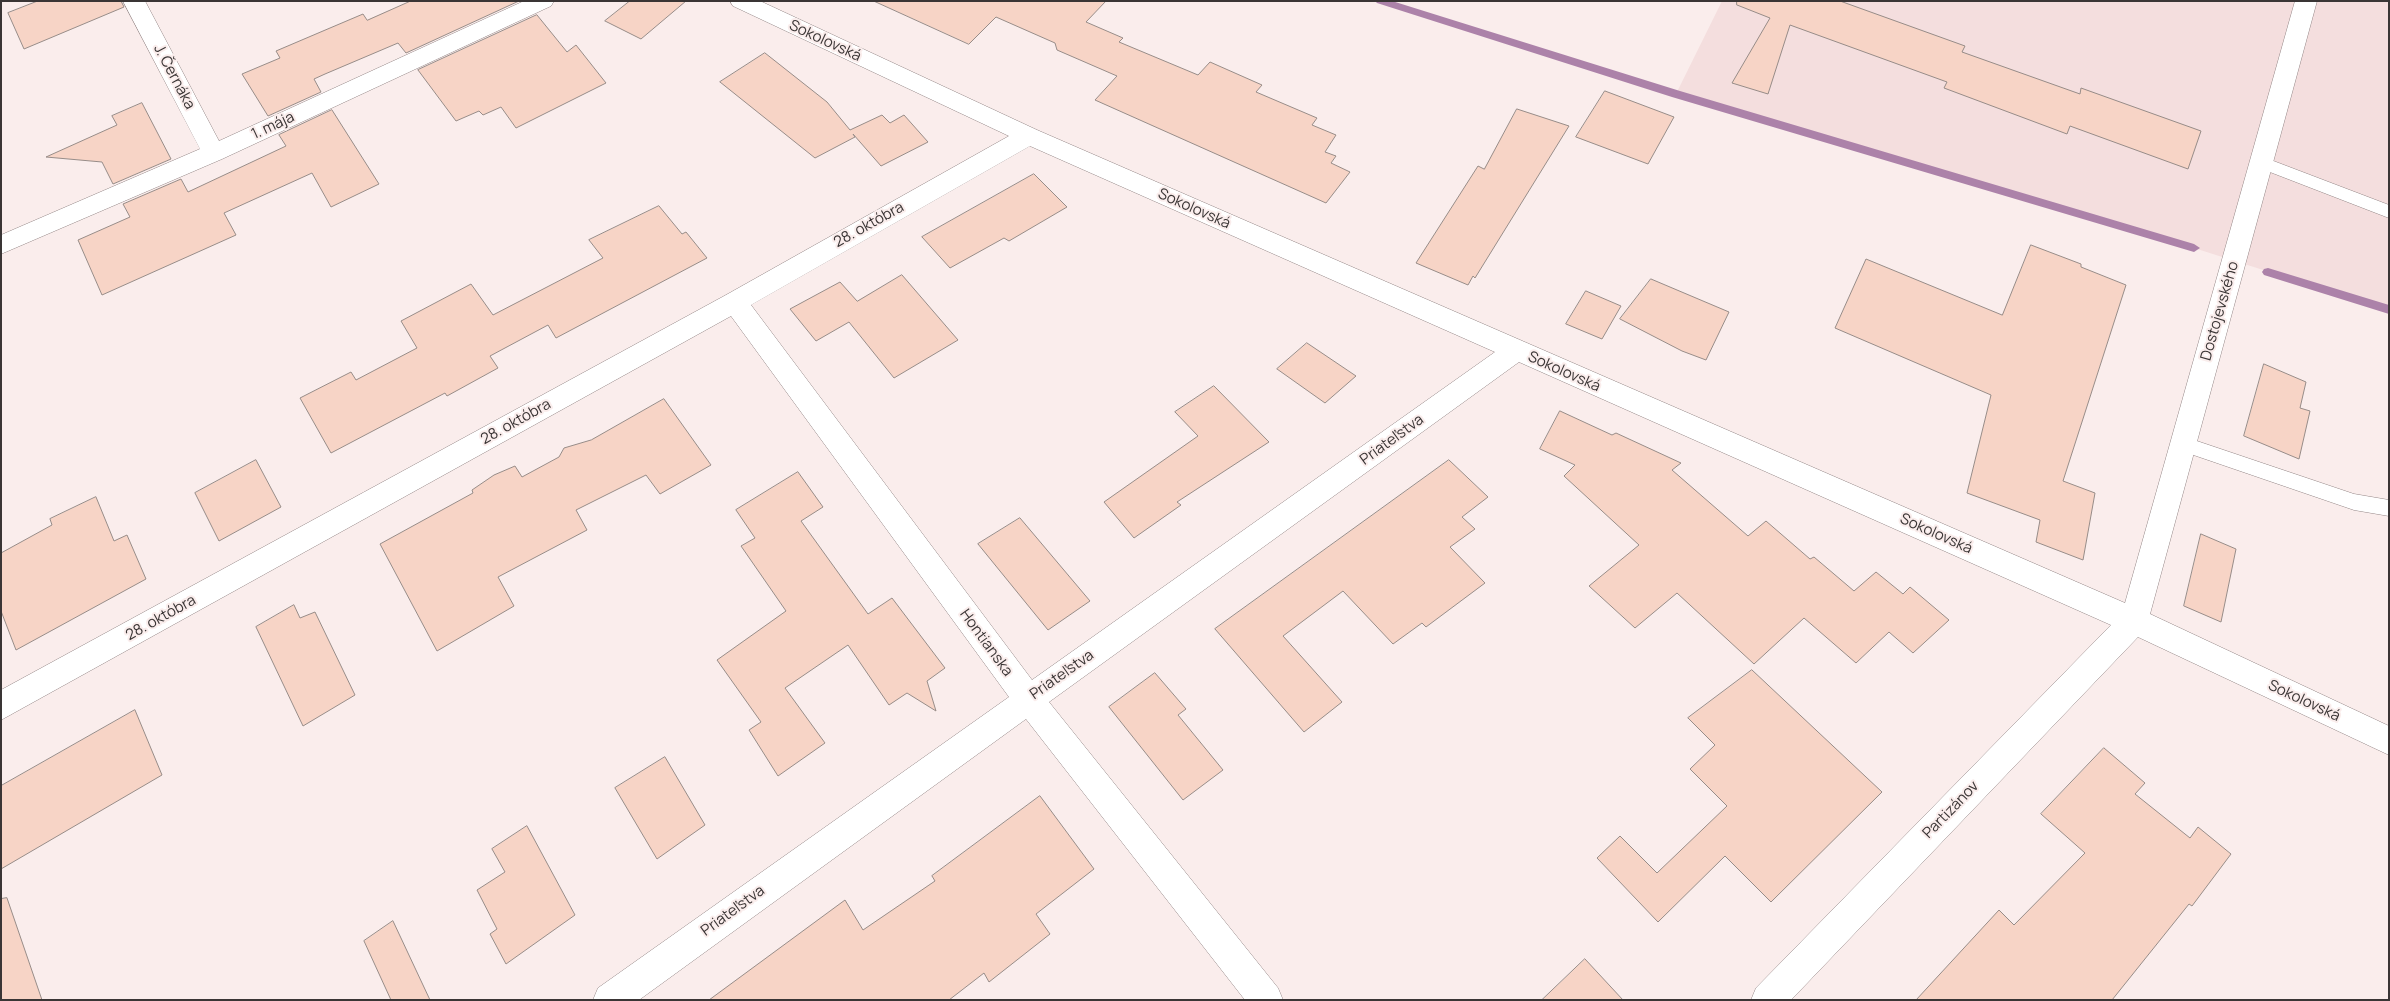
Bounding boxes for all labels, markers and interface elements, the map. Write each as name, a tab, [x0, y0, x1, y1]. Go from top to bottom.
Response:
street label: Sokolovská	[786, 17, 864, 65]
street label: J. Černáka	[149, 41, 199, 113]
street label: 1. mája	[249, 108, 297, 144]
street label: Sokolovská	[1155, 185, 1233, 233]
street label: 28. októbra	[831, 198, 907, 252]
street label: Dostojevského	[2197, 259, 2243, 363]
street label: Sokolovská	[1525, 348, 1603, 396]
street label: 28. októbra	[478, 395, 554, 449]
street label: Priateľstva	[1357, 411, 1427, 469]
street label: Sokolovská	[1897, 510, 1975, 558]
street label: 28. októbra	[123, 591, 199, 645]
street label: Hontianska	[956, 606, 1016, 680]
street label: Priateľstva	[1027, 646, 1097, 704]
street label: Sokolovská	[2265, 677, 2343, 725]
street label: Partizánov	[1919, 778, 1983, 842]
street label: Priateľstva	[698, 882, 768, 940]

